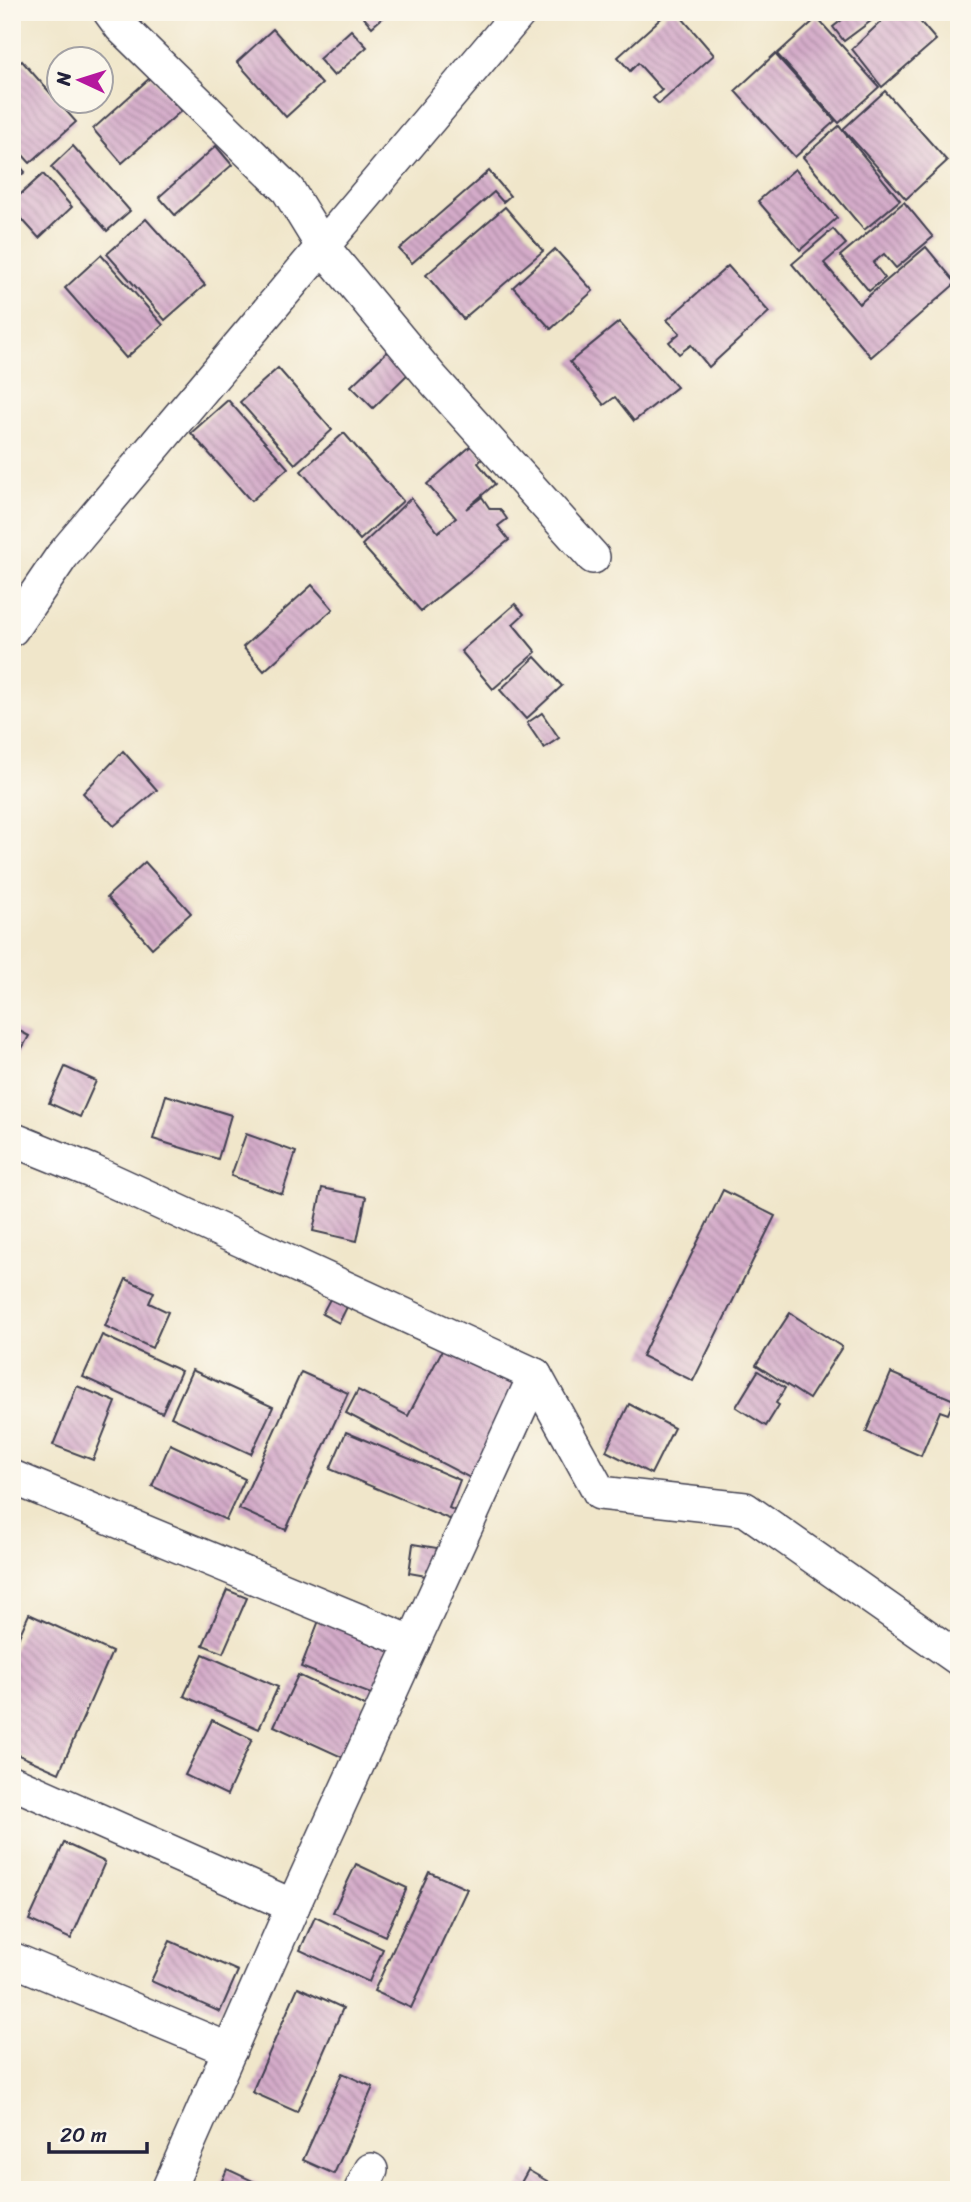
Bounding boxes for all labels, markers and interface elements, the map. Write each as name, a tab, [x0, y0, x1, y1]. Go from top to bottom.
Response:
north arrow	[46, 46, 116, 116]
text: N	[47, 70, 81, 88]
scale bar	[49, 2111, 147, 2155]
text: 20 m	[60, 2116, 107, 2154]

